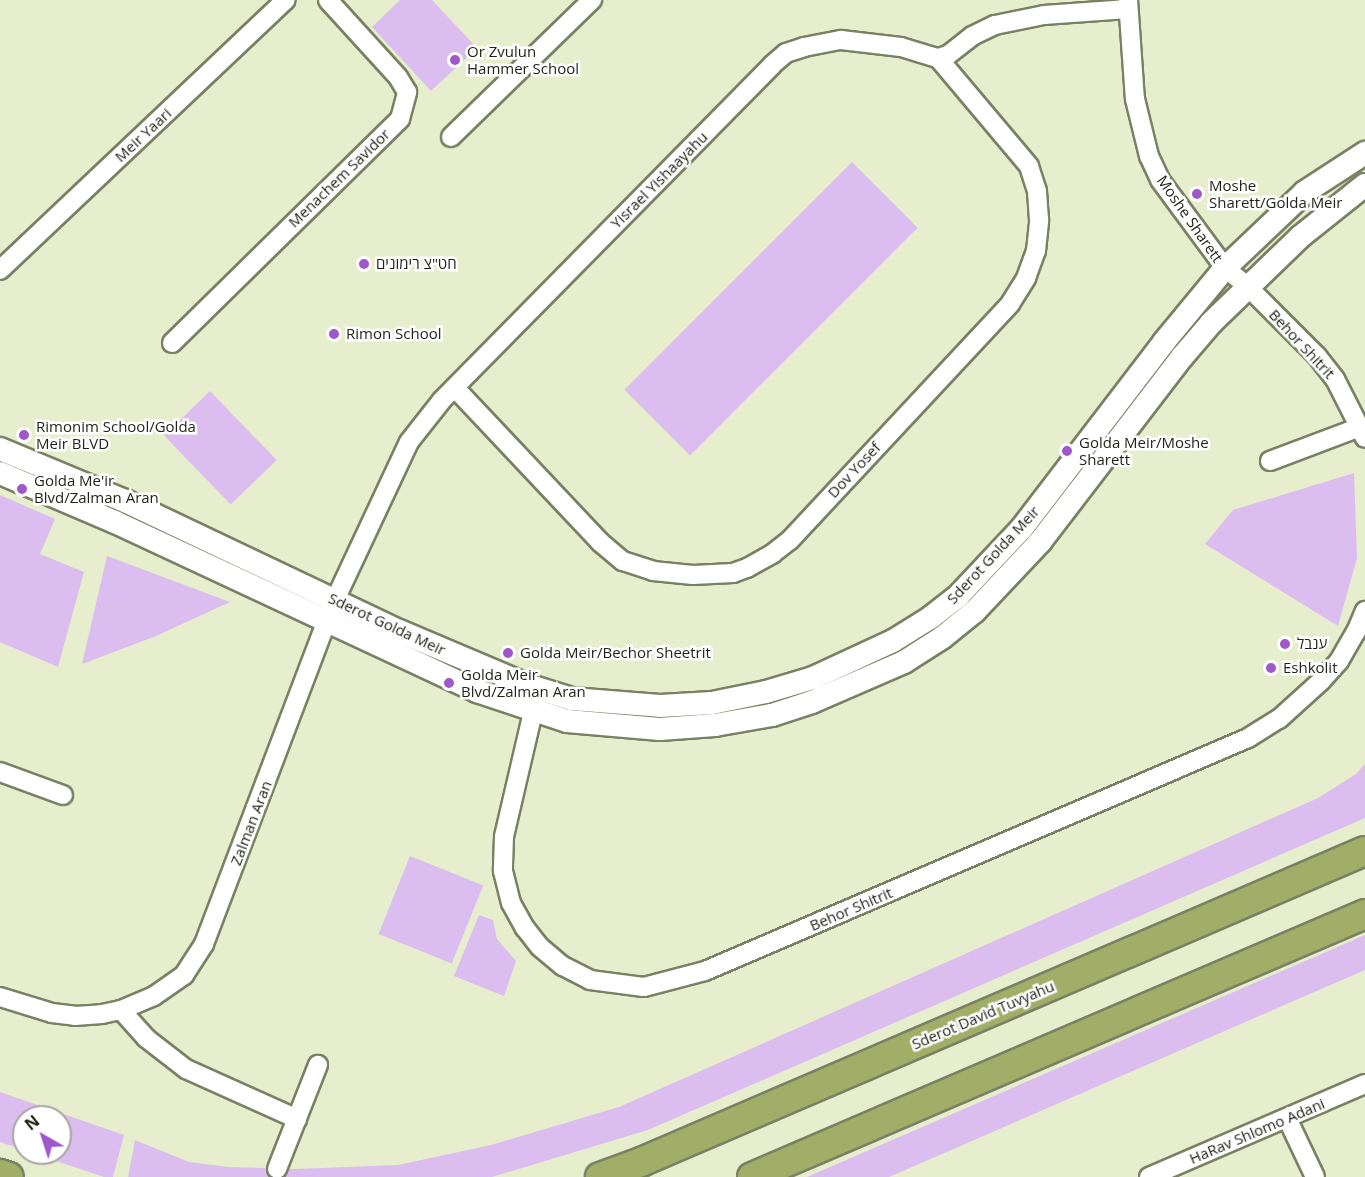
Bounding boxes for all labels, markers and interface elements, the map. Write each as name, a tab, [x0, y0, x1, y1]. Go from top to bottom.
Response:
place label: Or Zvulun Hammer School	[467, 42, 579, 77]
marker: Or Zvulun Hammer School	[448, 53, 462, 67]
street label: Meir Yaari	[111, 104, 175, 166]
street label: Menachem Savidor	[284, 125, 394, 231]
street label: Yisrael Yishaayahu	[607, 128, 711, 232]
street label: Moshe Sharett	[1153, 172, 1227, 266]
place label: Moshe Sharett/Golda Meir	[1209, 176, 1342, 211]
marker: Moshe Sharett/Golda Meir	[1190, 187, 1204, 201]
place label: חט"צ רימונים	[376, 255, 457, 273]
marker: חט"צ רימונים	[357, 257, 371, 271]
street label: Behor Shitrit	[1265, 306, 1339, 382]
place label: Rimon School	[346, 325, 441, 343]
marker: Rimon School	[327, 327, 341, 341]
place label: Rimonim School/Golda Meir BLVD	[36, 417, 196, 452]
marker: Rimonim School/Golda Meir BLVD	[17, 428, 31, 442]
place label: Golda Meir/Moshe Sharett	[1079, 433, 1209, 468]
street label: Dov Yosef	[824, 439, 884, 501]
marker: Golda Meir/Moshe Sharett	[1060, 444, 1074, 458]
place label: Golda Me'ir Blvd/Zalman Aran	[34, 471, 159, 506]
marker: Golda Me'ir Blvd/Zalman Aran	[15, 482, 29, 496]
street label: Sderot Golda Meir	[943, 502, 1043, 608]
street label: Sderot Golda Meir	[326, 589, 448, 659]
place label: ענבל	[1297, 635, 1327, 653]
marker: ענבל	[1278, 637, 1292, 651]
place label: Golda Meir/Bechor Sheetrit	[520, 644, 711, 662]
marker: Golda Meir/Bechor Sheetrit	[501, 646, 515, 660]
place label: Eshkolit	[1283, 659, 1338, 677]
marker: Eshkolit	[1264, 661, 1278, 675]
place label: Golda Meir Blvd/Zalman Aran	[461, 665, 586, 700]
marker: Golda Meir Blvd/Zalman Aran	[442, 676, 456, 690]
street label: Zalman Aran	[227, 778, 275, 868]
street label: Behor Shitrit	[807, 883, 895, 935]
street label: Sderot David Tuvyahu	[909, 977, 1057, 1053]
street label: HaRav Shlomo Adani	[1187, 1094, 1327, 1168]
north arrow	[12, 1105, 72, 1165]
text: N	[20, 1110, 44, 1135]

